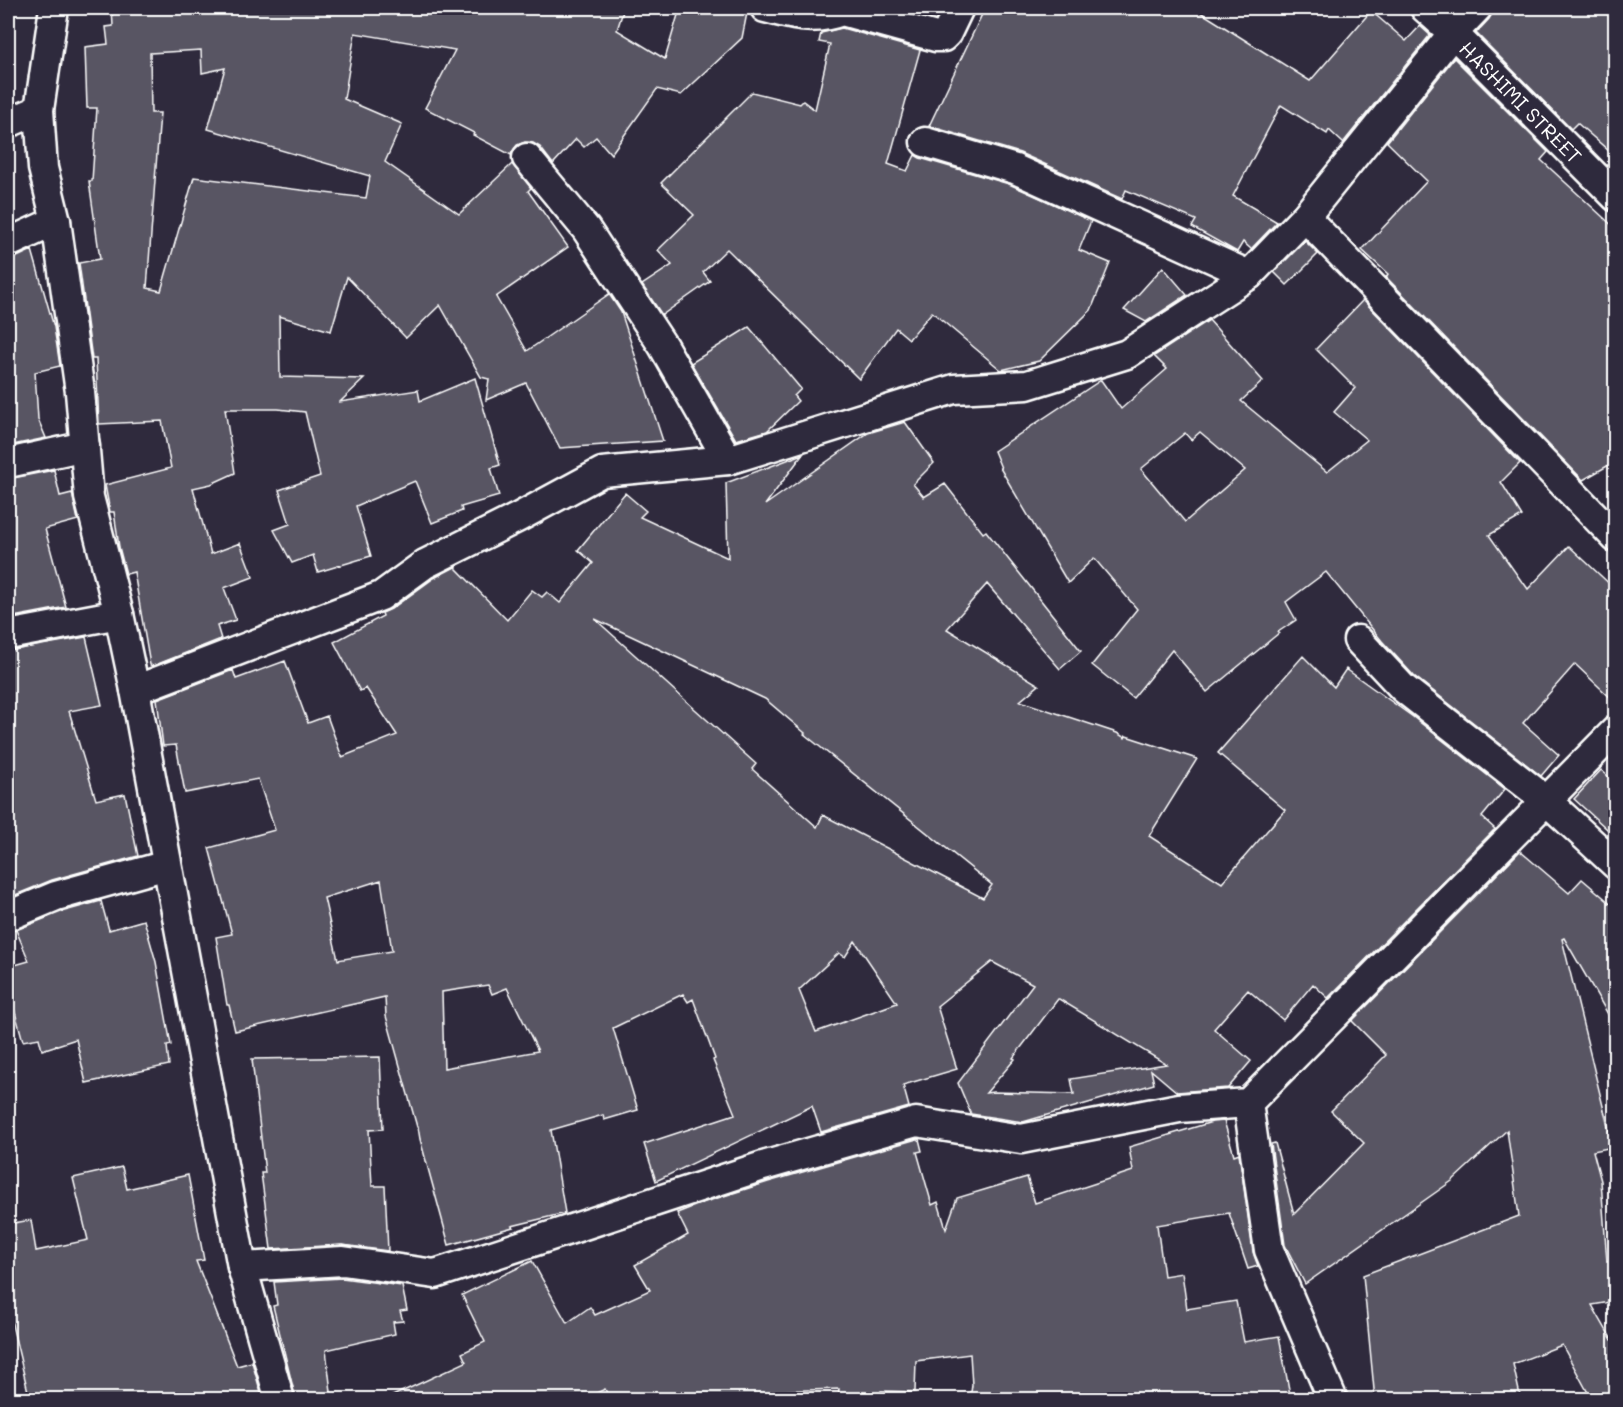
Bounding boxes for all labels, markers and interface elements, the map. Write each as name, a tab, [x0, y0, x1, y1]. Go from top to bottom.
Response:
street label: HASHIMI STREET	[1454, 35, 1588, 169]

